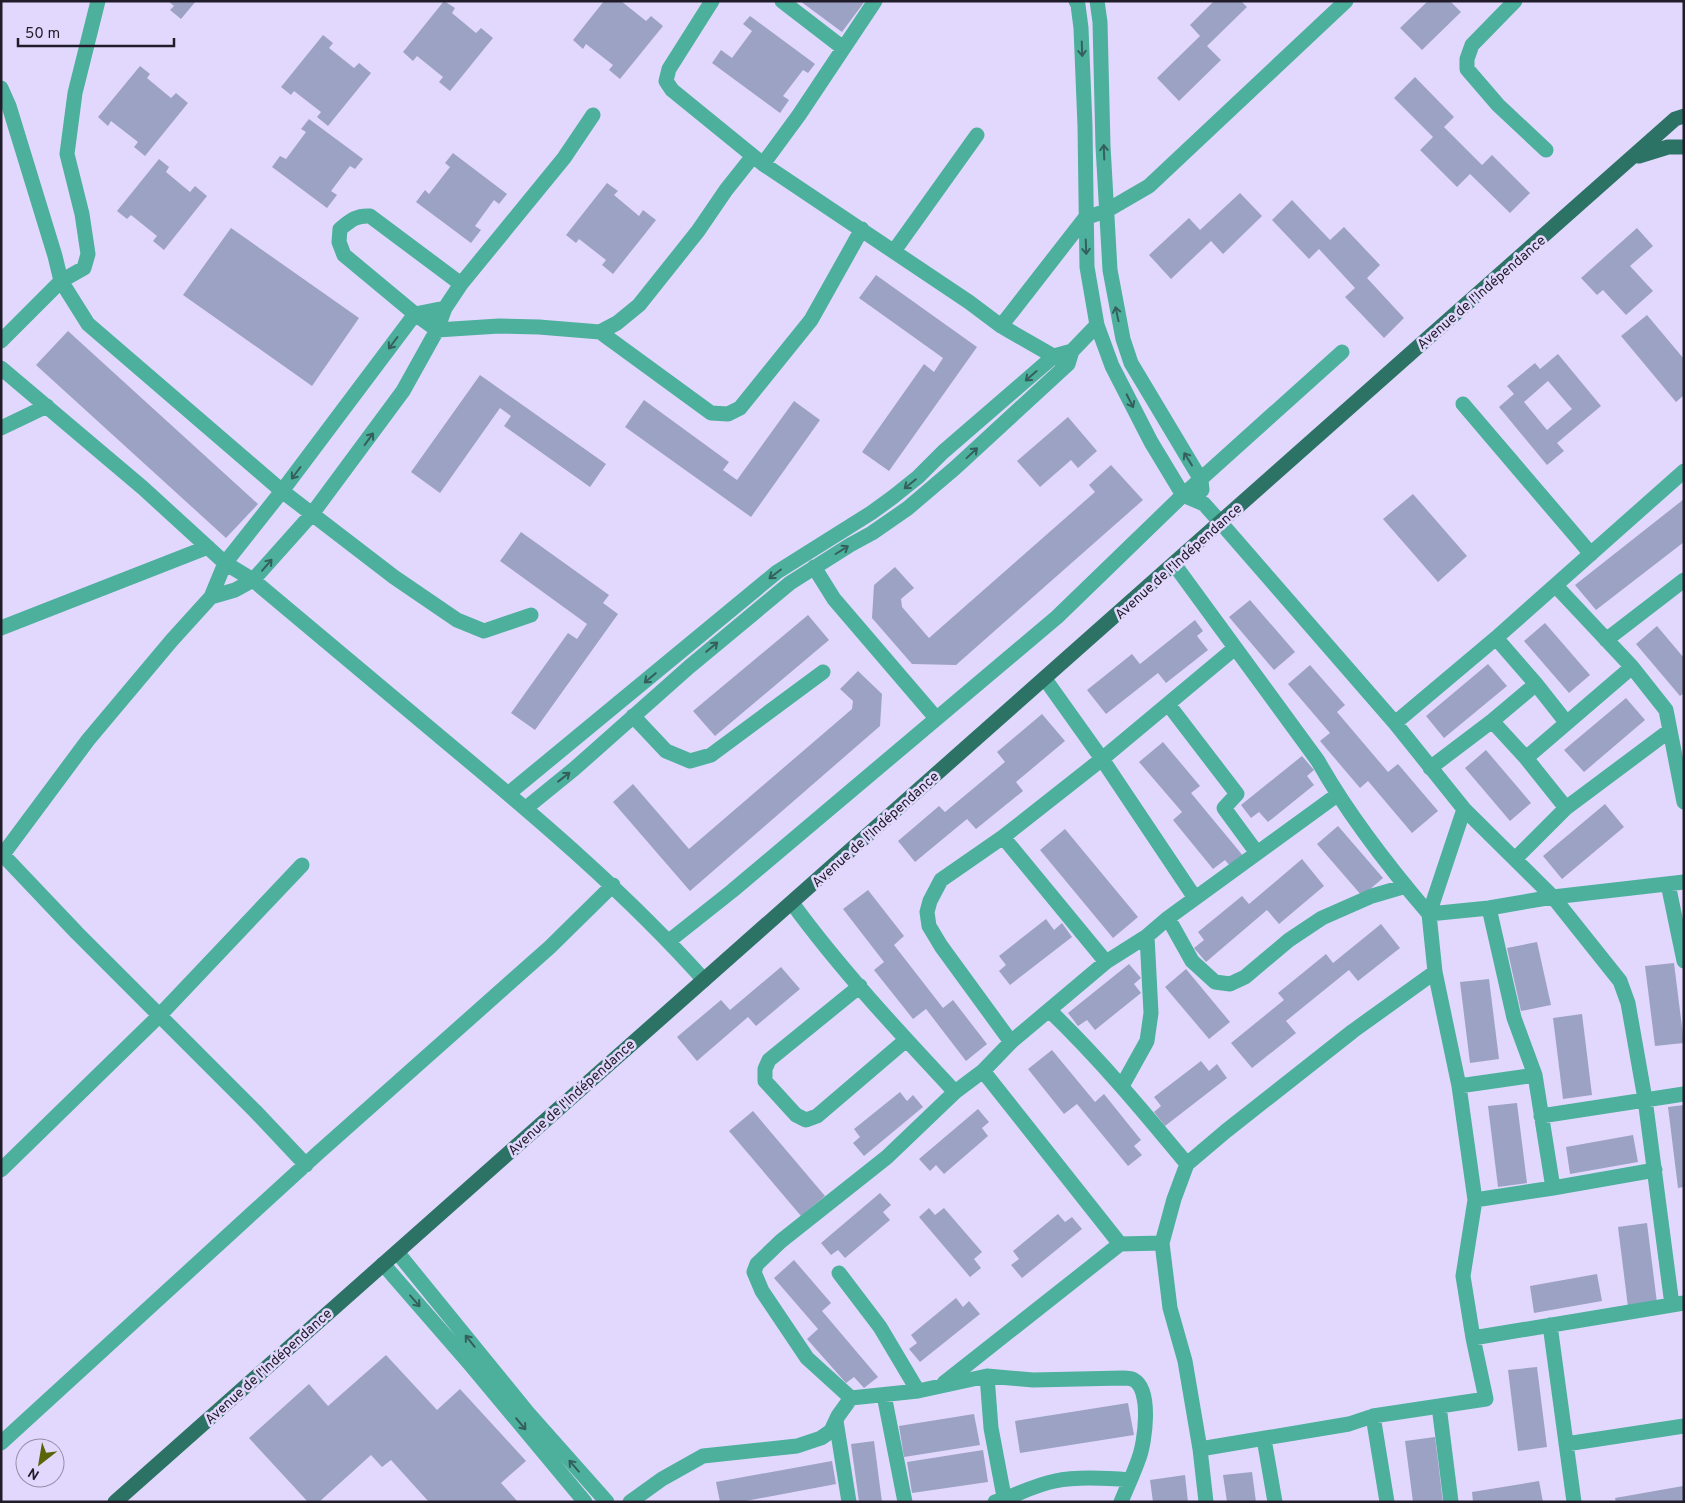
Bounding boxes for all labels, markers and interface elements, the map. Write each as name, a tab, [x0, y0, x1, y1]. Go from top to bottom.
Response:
scale bar	[18, 15, 174, 47]
text: 50 m	[25, 25, 60, 44]
one-way arrow	[1077, 41, 1086, 57]
one-way arrow	[1099, 145, 1108, 161]
street label: Avenue de l'Indépendance	[1414, 233, 1550, 354]
one-way arrow	[1081, 238, 1091, 254]
one-way arrow	[1112, 306, 1122, 322]
one-way arrow	[388, 336, 399, 349]
one-way arrow	[1025, 370, 1038, 381]
one-way arrow	[1126, 393, 1135, 408]
one-way arrow	[363, 432, 374, 446]
one-way arrow	[965, 447, 978, 459]
one-way arrow	[1182, 452, 1193, 466]
one-way arrow	[291, 466, 301, 480]
one-way arrow	[904, 478, 917, 489]
street label: Avenue de l'Indépendance	[1112, 501, 1246, 624]
one-way arrow	[835, 544, 849, 554]
one-way arrow	[261, 559, 273, 572]
one-way arrow	[768, 569, 782, 579]
one-way arrow	[706, 642, 719, 653]
one-way arrow	[643, 672, 656, 683]
street label: Avenue de l'Indépendance	[809, 769, 943, 892]
one-way arrow	[557, 772, 570, 783]
street label: Avenue de l'Indépendance	[505, 1037, 639, 1160]
one-way arrow	[409, 1294, 421, 1307]
street label: Avenue de l'Indépendance	[202, 1306, 336, 1429]
one-way arrow	[464, 1335, 475, 1348]
one-way arrow	[515, 1418, 526, 1431]
north arrow	[15, 1438, 65, 1488]
one-way arrow	[568, 1459, 580, 1472]
text: N	[25, 1463, 43, 1483]

